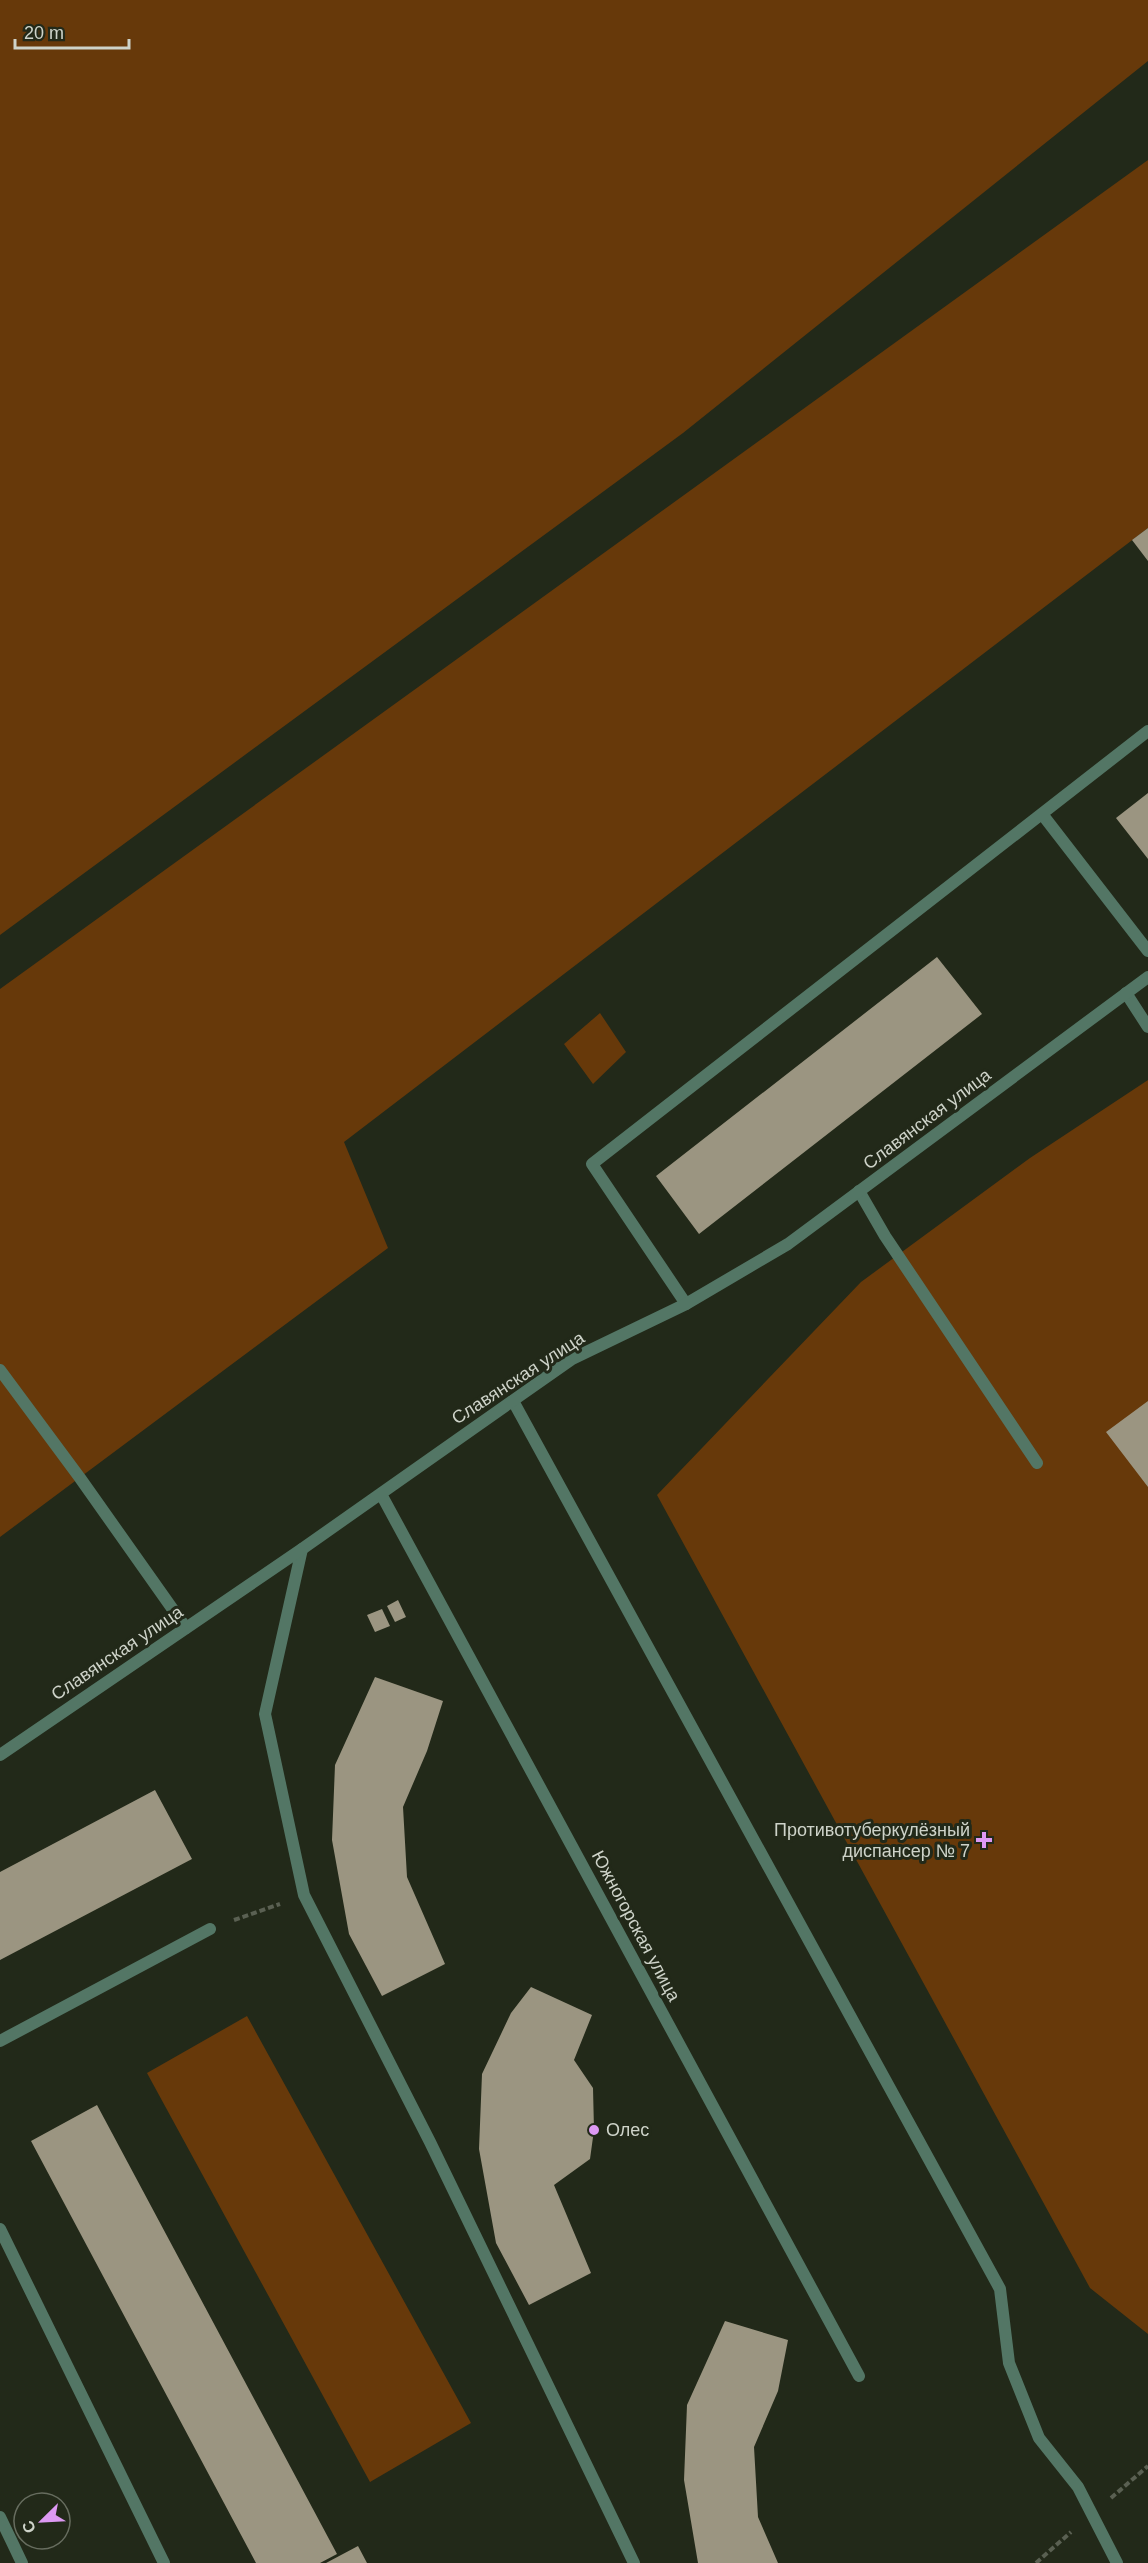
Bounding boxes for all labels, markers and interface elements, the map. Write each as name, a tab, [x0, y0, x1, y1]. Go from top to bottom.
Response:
scale bar	[15, 12, 129, 50]
text: 20 m	[24, 23, 64, 43]
street label: Славянская улица	[859, 1064, 995, 1173]
street label: Славянская улица	[448, 1327, 589, 1428]
street label: Славянская улица	[48, 1601, 187, 1704]
place label: Противотуберкулёзный диспансер № 7	[774, 1820, 970, 1861]
marker: Противотуберкулёзный диспансер № 7	[975, 1831, 993, 1849]
street label: Южногорская улица	[588, 1847, 685, 2006]
place label: Олес	[606, 2120, 649, 2140]
marker: Олес	[587, 2123, 601, 2137]
north arrow	[12, 2491, 72, 2551]
text: С	[18, 2518, 39, 2536]

